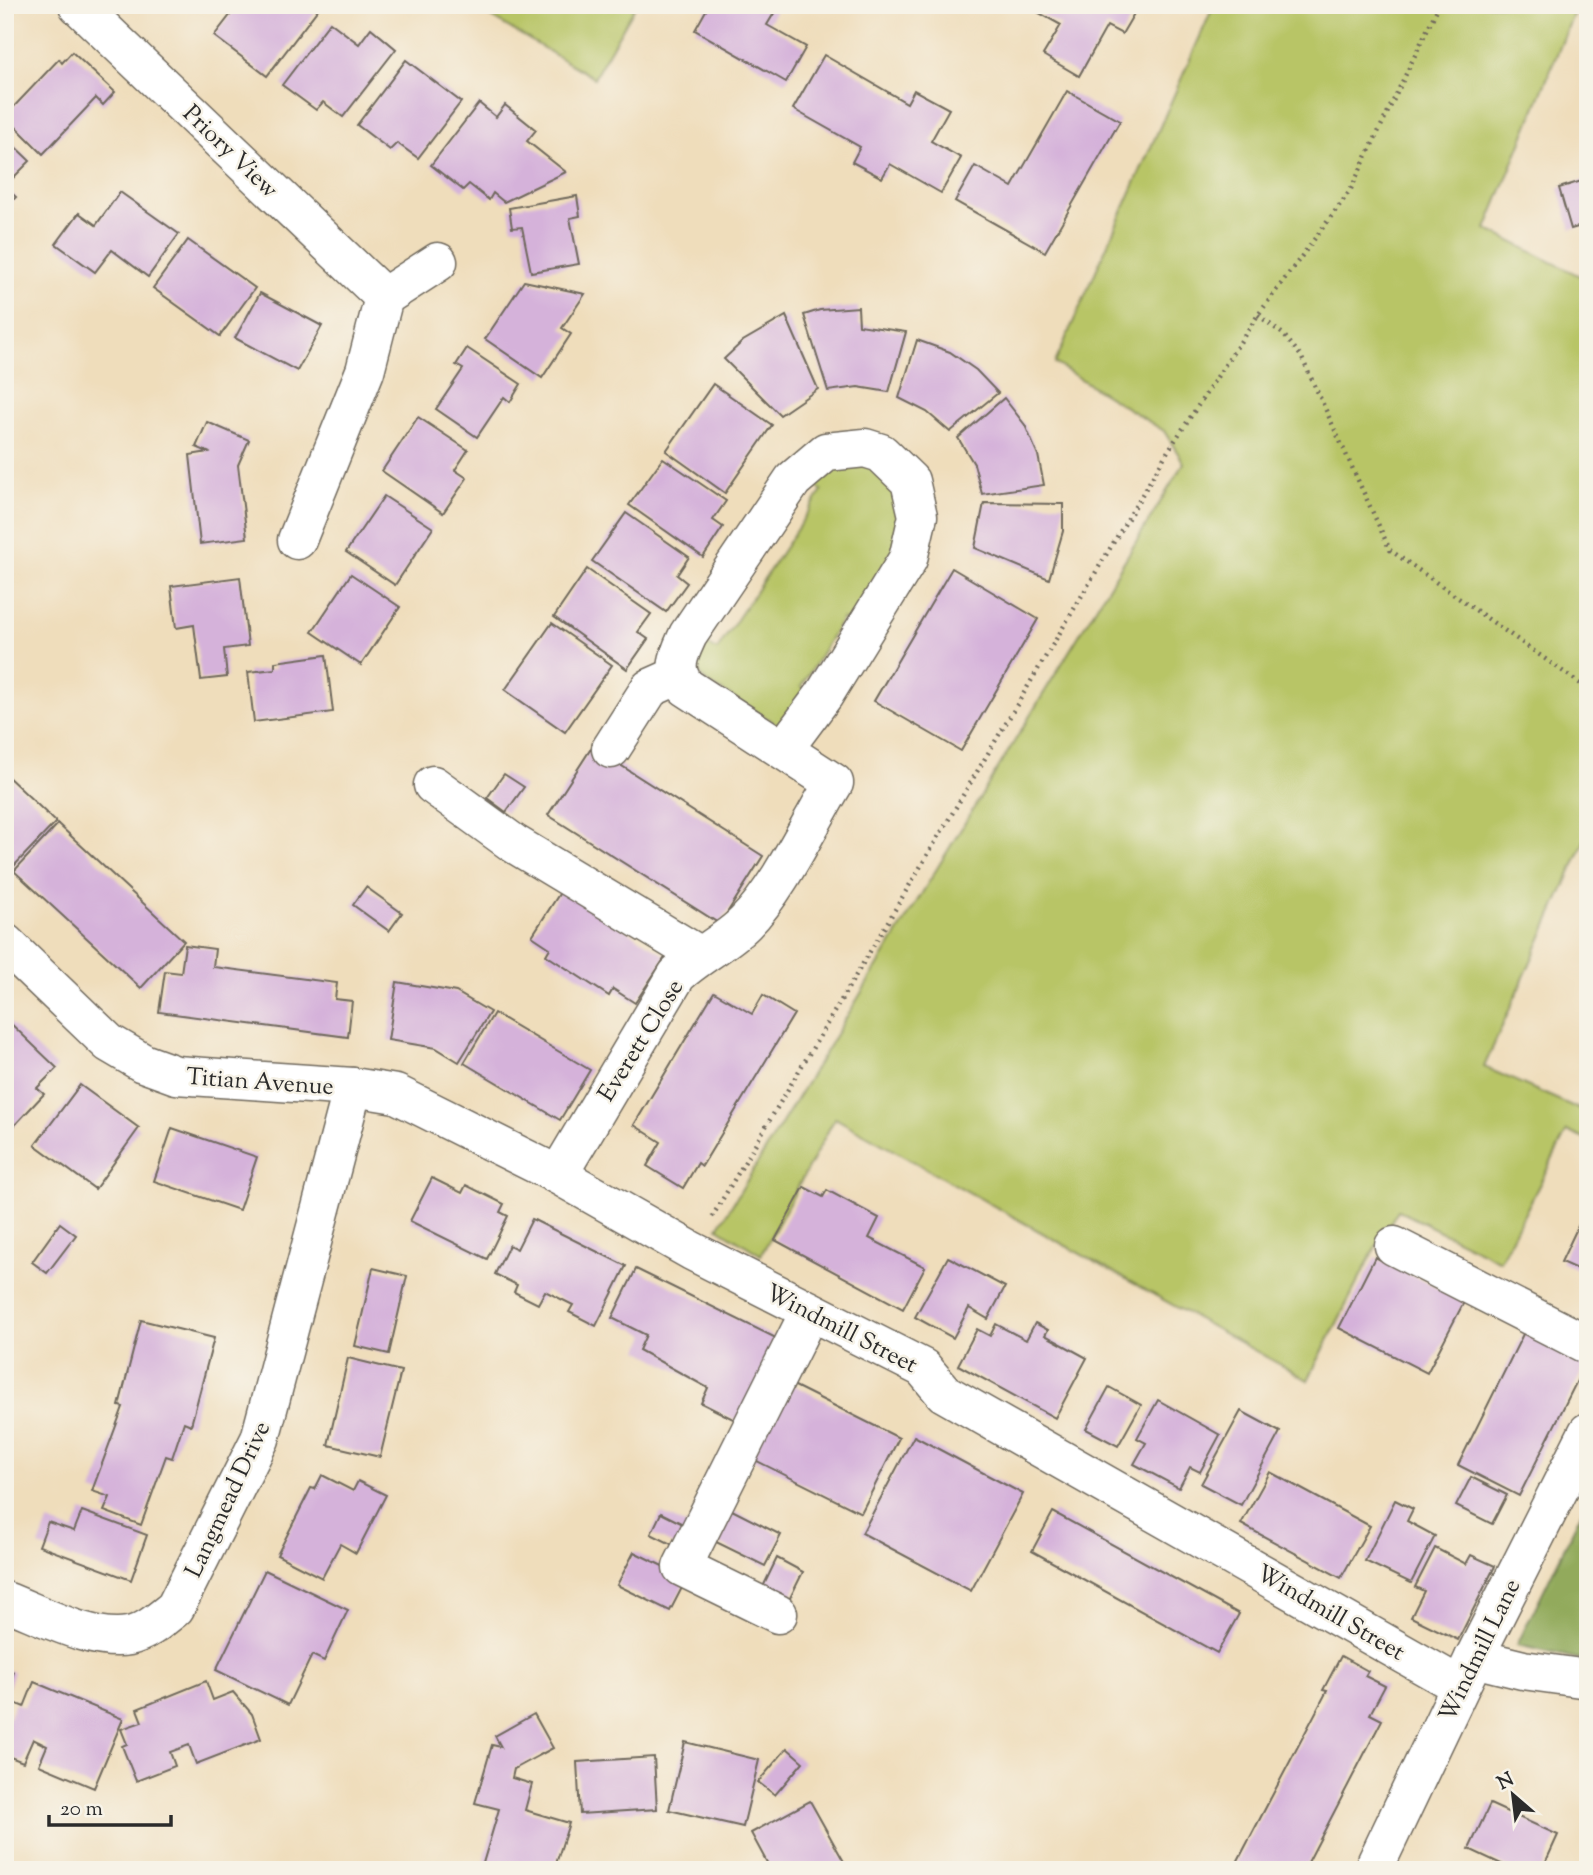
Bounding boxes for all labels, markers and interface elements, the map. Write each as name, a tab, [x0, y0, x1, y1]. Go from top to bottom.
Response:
street label: Priory View	[174, 98, 285, 207]
street label: Everett Close	[591, 973, 693, 1109]
street label: Titian Avenue	[185, 1061, 335, 1105]
street label: Windmill Street	[759, 1277, 923, 1383]
street label: Langmead Drive	[178, 1416, 280, 1584]
street label: Windmill Street	[1249, 1557, 1411, 1670]
street label: Windmill Lane	[1431, 1574, 1530, 1728]
north arrow	[1478, 1759, 1548, 1829]
text: N	[1493, 1767, 1519, 1798]
scale bar	[49, 1784, 172, 1828]
text: 20 m	[60, 1795, 103, 1825]

